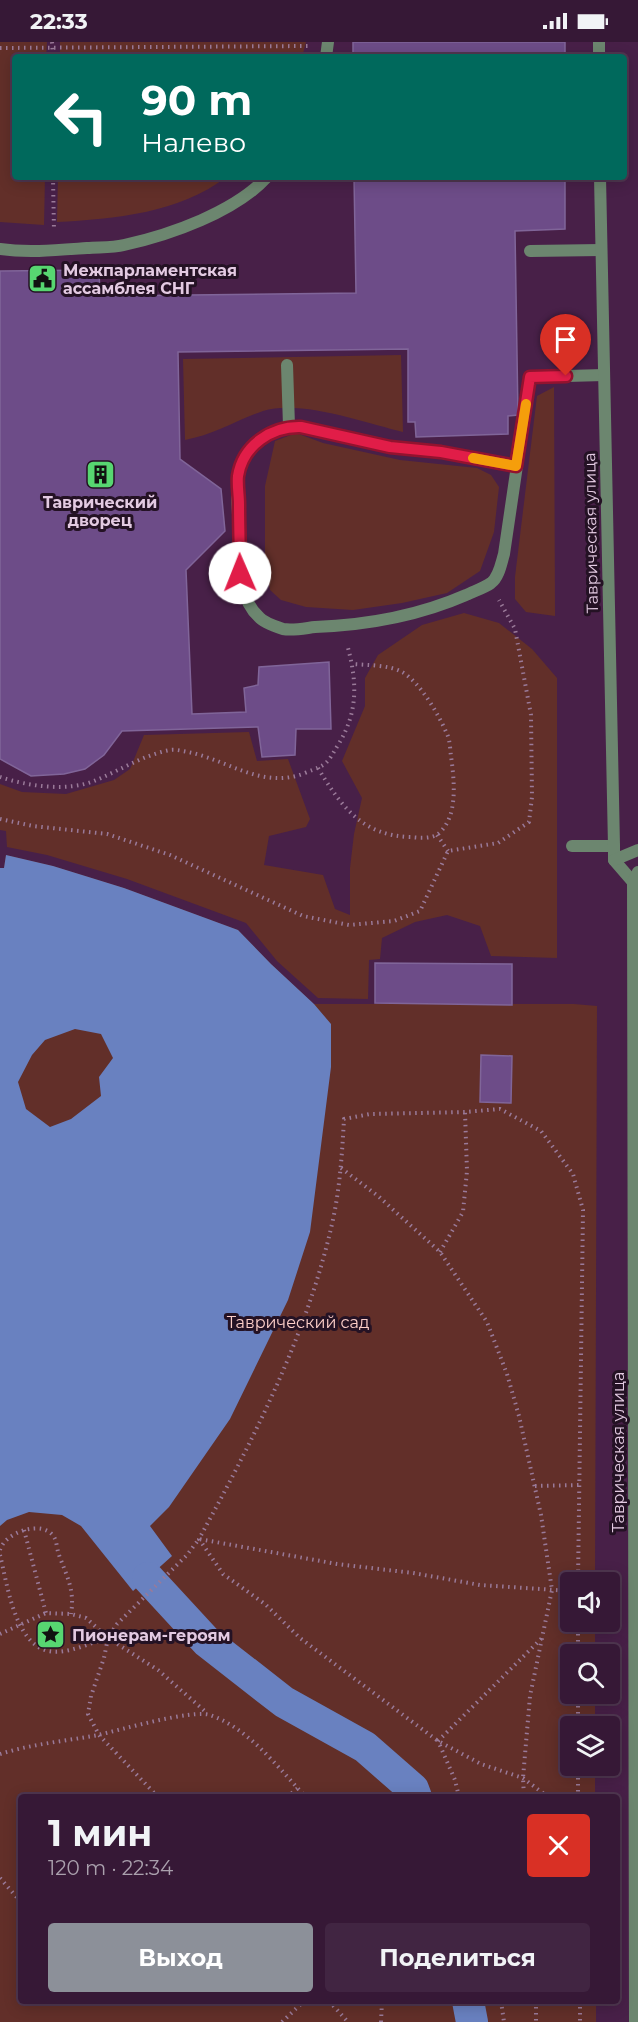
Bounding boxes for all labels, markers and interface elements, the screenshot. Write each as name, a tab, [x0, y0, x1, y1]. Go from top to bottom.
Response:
text: 22:33	[30, 8, 88, 35]
text: 90 m	[141, 74, 252, 126]
icon: left	[42, 78, 120, 156]
text: Налево	[141, 126, 246, 159]
place label: Межпарламентская ассамблея СНГ	[63, 261, 237, 298]
public building icon: Межпарламентская ассамблея СНГ	[26, 263, 58, 295]
pin	[540, 314, 591, 376]
icon: arrive	[549, 323, 582, 356]
street label: Таврическая улица	[580, 452, 602, 614]
building icon: Таврический дворец	[84, 458, 116, 490]
place label: Таврический дворец	[43, 493, 157, 530]
position arrow	[208, 541, 272, 605]
park label: Таврический сад	[227, 1313, 369, 1332]
street label: Таврическая улица	[609, 1372, 628, 1532]
map controls	[560, 1572, 620, 1776]
button: sound	[560, 1572, 620, 1632]
place icon: Пионерам-героям	[35, 1619, 67, 1651]
place label: Пионерам-героям	[72, 1626, 231, 1645]
button: search	[560, 1644, 620, 1704]
button: layers	[560, 1716, 620, 1776]
text: 1 мин	[48, 1811, 152, 1855]
button: close	[527, 1814, 590, 1877]
text: 120 m · 22:34	[48, 1856, 173, 1880]
button: Выход	[48, 1923, 313, 1992]
button: Поделиться	[325, 1923, 590, 1992]

